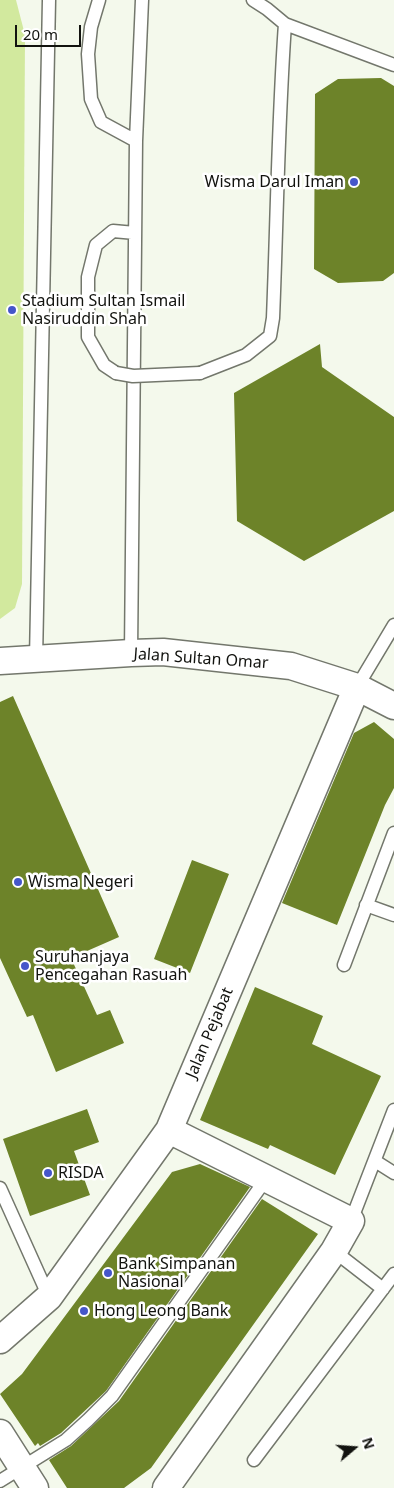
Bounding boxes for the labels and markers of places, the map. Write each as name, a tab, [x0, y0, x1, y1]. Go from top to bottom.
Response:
place label: Wisma Darul Iman	[205, 172, 344, 192]
marker: Wisma Darul Iman	[348, 176, 360, 188]
place label: Stadium Sultan Ismail Nasiruddin Shah	[22, 291, 185, 329]
marker: Stadium Sultan Ismail Nasiruddin Shah	[6, 304, 18, 316]
place label: Wisma Negeri	[28, 872, 134, 892]
marker: Wisma Negeri	[12, 876, 24, 888]
place label: Suruhanjaya Pencegahan Rasuah	[35, 947, 187, 985]
marker: Suruhanjaya Pencegahan Rasuah	[19, 960, 31, 972]
place label: RISDA	[58, 1163, 104, 1183]
marker: RISDA	[42, 1167, 54, 1179]
place label: Bank Simpanan Nasional	[118, 1254, 235, 1292]
marker: Bank Simpanan Nasional	[102, 1267, 114, 1279]
place label: Hong Leong Bank	[94, 1301, 228, 1321]
marker: Hong Leong Bank	[78, 1305, 90, 1317]

